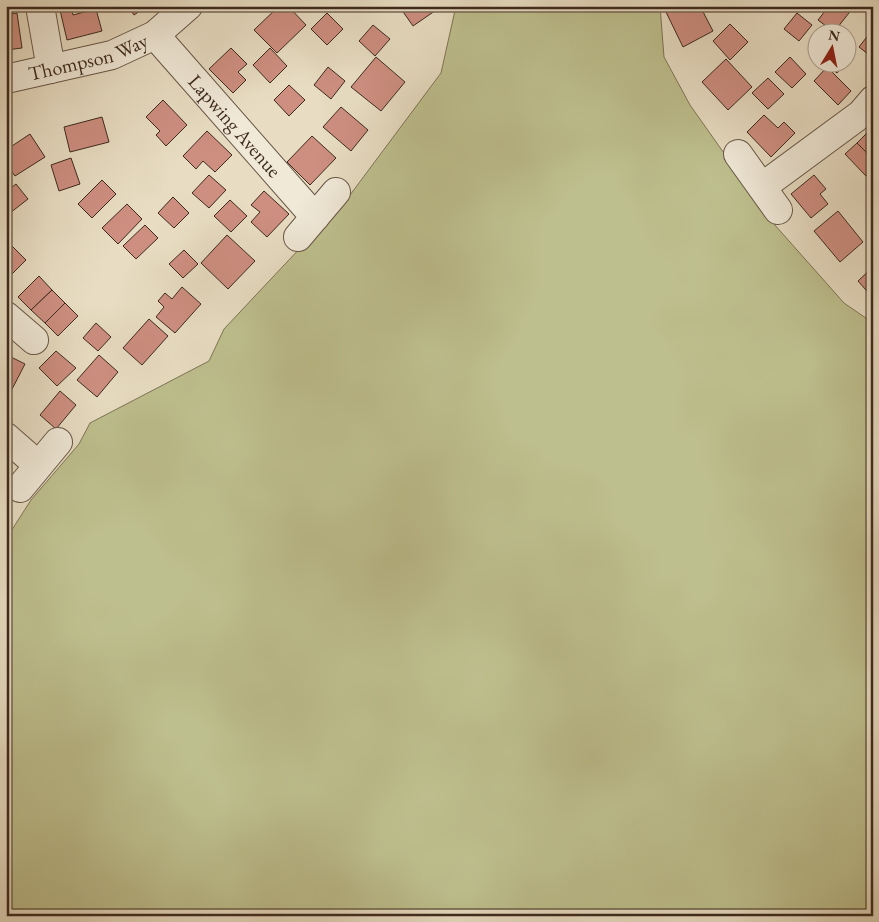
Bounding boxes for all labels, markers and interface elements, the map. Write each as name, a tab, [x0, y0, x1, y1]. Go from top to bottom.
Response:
north arrow	[806, 22, 856, 72]
text: N	[827, 25, 842, 45]
street label: Thompson Way	[26, 27, 152, 87]
street label: Lapwing Avenue	[183, 69, 287, 183]

